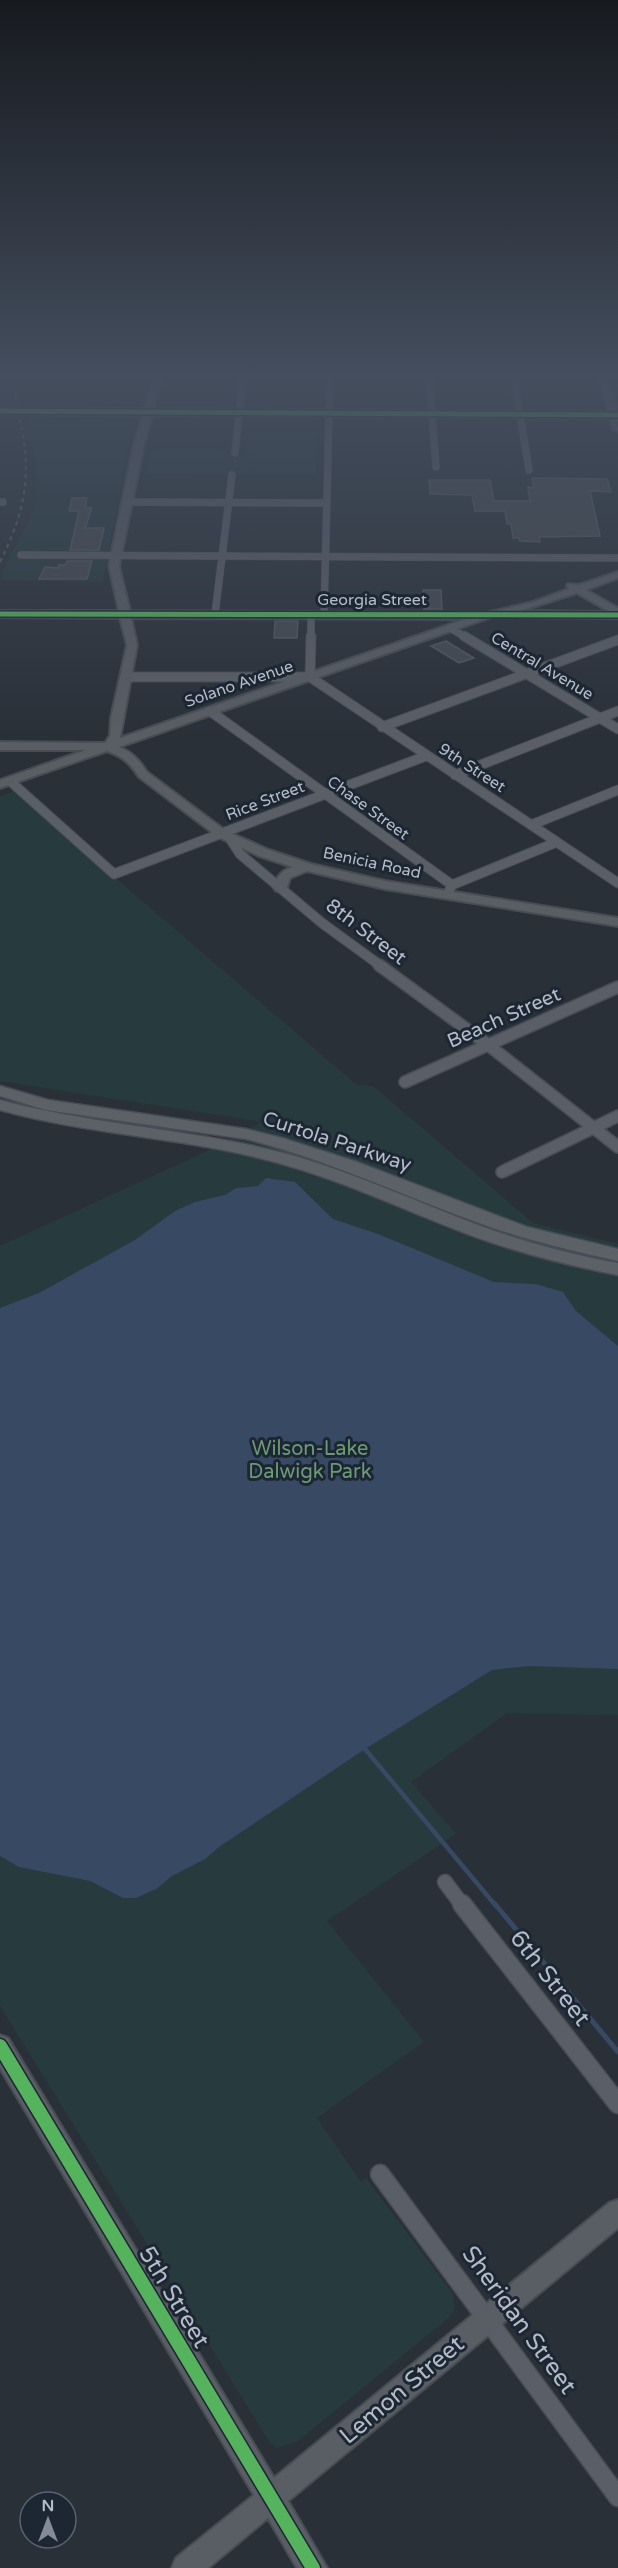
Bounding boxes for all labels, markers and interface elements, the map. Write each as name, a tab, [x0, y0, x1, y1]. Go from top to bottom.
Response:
street label: Georgia Street	[317, 590, 427, 610]
street label: Central Avenue	[487, 628, 597, 704]
street label: Solano Avenue	[182, 656, 296, 712]
street label: 9th Street	[435, 739, 509, 797]
street label: Chase Street	[323, 772, 413, 844]
street label: Rice Street	[223, 777, 307, 825]
street label: Benicia Road	[321, 843, 423, 883]
street label: 8th Street	[321, 894, 411, 970]
street label: Beach Street	[444, 982, 565, 1054]
street label: Curtola Parkway	[260, 1107, 415, 1177]
park label: Wilson-Lake Dalwigk Park	[248, 1437, 372, 1484]
street label: 6th Street	[504, 1924, 596, 2032]
street label: Sheridan Street	[456, 2240, 582, 2400]
street label: 5th Street	[132, 2241, 216, 2353]
street label: Lemon Street	[334, 2330, 470, 2450]
north arrow	[18, 2490, 78, 2550]
text: N	[42, 2496, 54, 2516]

